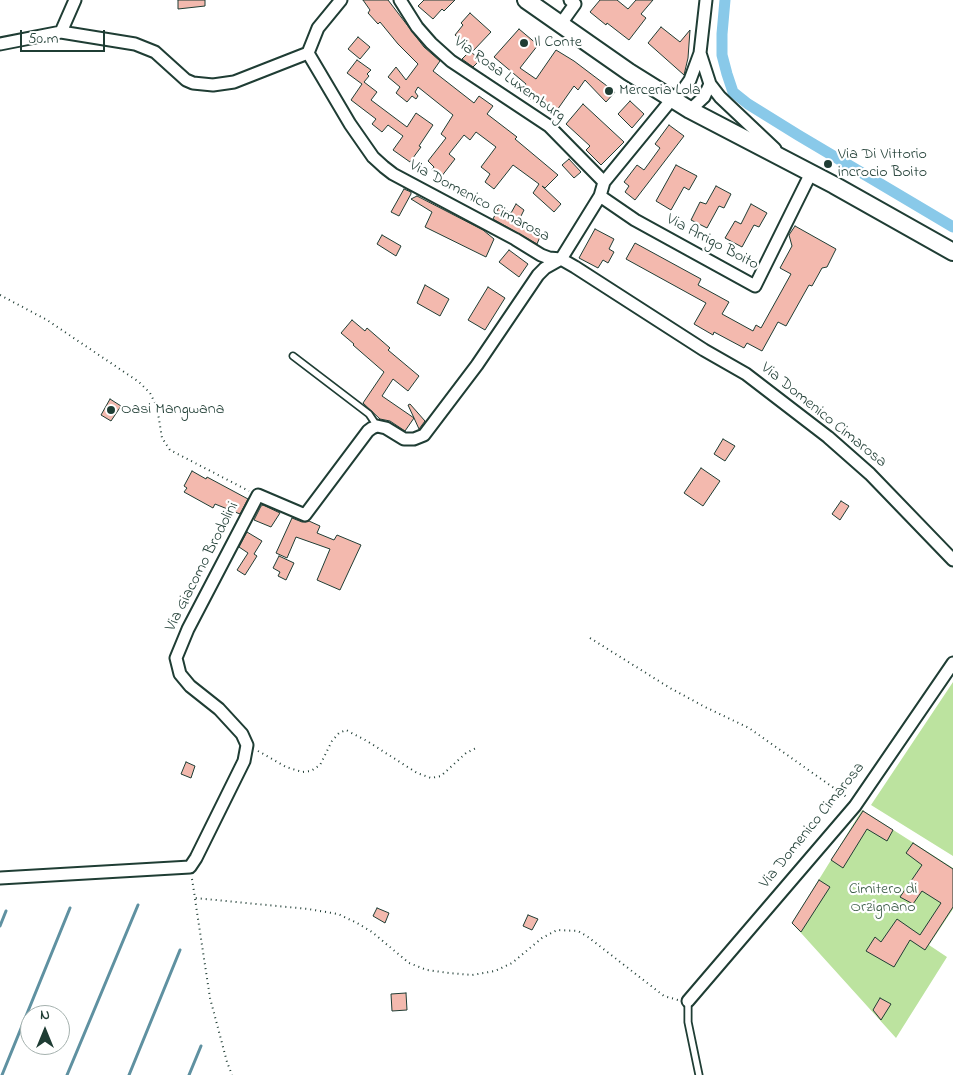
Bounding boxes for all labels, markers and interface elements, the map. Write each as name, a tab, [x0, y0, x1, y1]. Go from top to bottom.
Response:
scale bar	[22, 20, 108, 52]
text: 50 m	[28, 28, 58, 50]
street label: Via Rosa Luxemburg	[449, 33, 569, 127]
place label: Il Conte	[534, 33, 582, 53]
marker: Il Conte	[518, 37, 530, 49]
place label: Merceria Lola	[619, 81, 701, 101]
marker: Merceria Lola	[603, 85, 615, 97]
place label: Via Di Vittorio incrocio Boito	[838, 145, 927, 183]
street label: Via Domenico Cimarosa	[405, 157, 553, 247]
marker: Via Di Vittorio incrocio Boito	[822, 158, 834, 170]
street label: Via Arrigo Boito	[663, 211, 761, 275]
street label: Via Domenico Cimarosa	[756, 359, 890, 473]
place label: Oasi Mangwana	[121, 400, 224, 420]
marker: Oasi Mangwana	[105, 404, 117, 416]
street label: Via Giacomo Brodolini	[162, 499, 244, 635]
street label: Via Domenico Cimarosa	[756, 759, 870, 893]
park label: Cimitero di Orzignano	[849, 880, 917, 918]
north arrow	[20, 1005, 70, 1055]
text: N	[40, 1005, 50, 1026]

